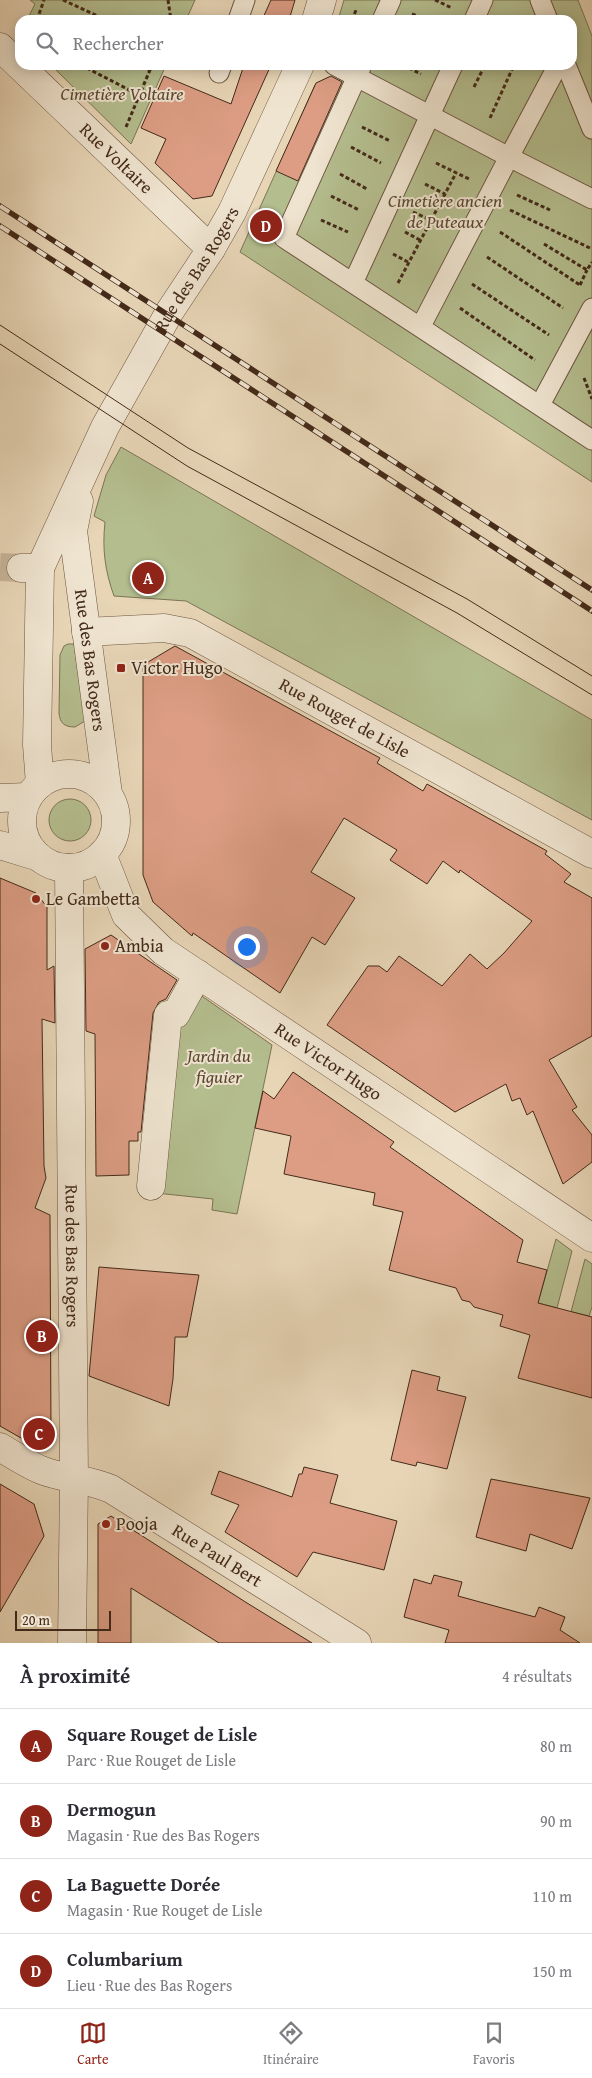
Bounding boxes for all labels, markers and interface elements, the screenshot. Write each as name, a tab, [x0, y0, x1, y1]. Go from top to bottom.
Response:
search box	[15, 15, 577, 70]
icon: search	[33, 29, 61, 57]
text: Rechercher	[73, 29, 164, 57]
park label: Cimetière Voltaire	[61, 80, 183, 107]
street label: Rue Voltaire	[74, 116, 160, 200]
park label: Cimetière ancien de Puteaux	[388, 187, 502, 235]
street label: Rue des Bas Rogers	[147, 202, 246, 337]
pin: D	[250, 207, 282, 245]
pin: A	[132, 559, 164, 597]
street label: Rue des Bas Rogers	[68, 587, 114, 733]
place label: Victor Hugo	[131, 654, 223, 681]
marker: Victor Hugo	[115, 662, 127, 674]
street label: Rue Rouget de Lisle	[274, 671, 415, 765]
place label: Le Gambetta	[46, 885, 140, 912]
marker: Le Gambetta	[30, 893, 42, 905]
place label: Ambia	[115, 932, 164, 959]
your location	[234, 934, 260, 960]
marker: Ambia	[99, 940, 111, 952]
street label: Rue Victor Hugo	[269, 1015, 388, 1107]
park label: Jardin du figuier	[184, 1042, 251, 1090]
street label: Rue des Bas Rogers	[59, 1184, 87, 1328]
pin: B	[26, 1317, 58, 1355]
pin: C	[23, 1415, 55, 1453]
place label: Pooja	[116, 1510, 158, 1537]
street label: Rue Paul Bert	[167, 1517, 268, 1594]
marker: Pooja	[100, 1518, 112, 1530]
scale bar	[15, 1608, 111, 1631]
text: 20 m	[22, 1610, 50, 1630]
text: À proximité	[20, 1660, 130, 1691]
text: 4 résultats	[502, 1664, 572, 1688]
text: Square Rouget de Lisle	[67, 1720, 257, 1748]
text: A	[31, 1734, 41, 1758]
text: 80 m	[540, 1734, 572, 1758]
text: Parc · Rue Rouget de Lisle	[67, 1748, 236, 1772]
text: Dermogun	[67, 1795, 156, 1823]
text: B	[31, 1809, 41, 1833]
text: 90 m	[540, 1809, 572, 1833]
text: Magasin · Rue des Bas Rogers	[67, 1823, 260, 1847]
text: La Baguette Dorée	[67, 1870, 220, 1898]
text: C	[31, 1884, 41, 1908]
text: 110 m	[532, 1884, 572, 1908]
text: Magasin · Rue Rouget de Lisle	[67, 1898, 263, 1922]
text: Columbarium	[67, 1945, 183, 1973]
text: D	[31, 1959, 41, 1983]
text: 150 m	[532, 1959, 572, 1983]
text: Lieu · Rue des Bas Rogers	[67, 1973, 232, 1997]
tab: Carte	[77, 2019, 109, 2069]
tab: Itinéraire	[263, 2019, 319, 2069]
tab: Favoris	[473, 2019, 515, 2069]

